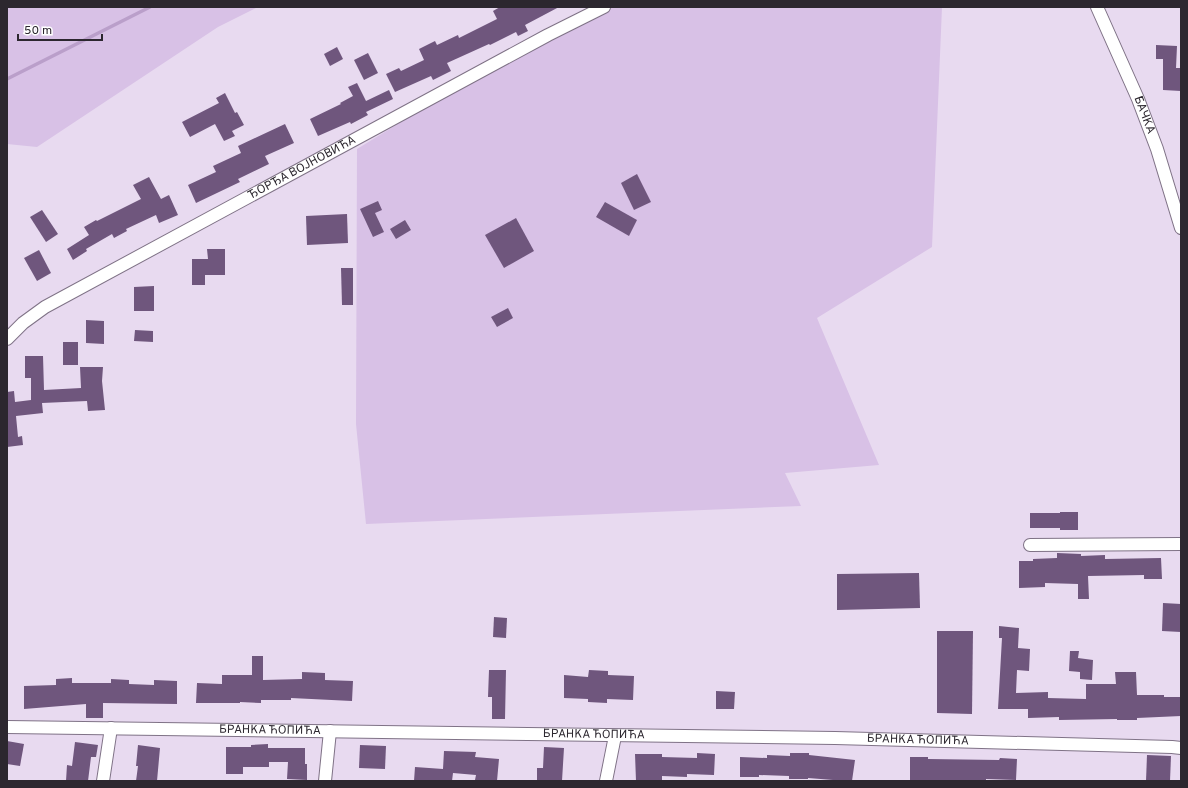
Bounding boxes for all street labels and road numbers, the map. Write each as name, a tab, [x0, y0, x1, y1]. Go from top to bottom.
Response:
street label: БАЧКА	[1130, 94, 1159, 136]
street label: ЂОРЂА ВОЈНОВИЋА	[245, 132, 359, 204]
street label: БРАНКА ЋОПИЋА	[219, 722, 321, 739]
street label: БРАНКА ЋОПИЋА	[543, 726, 645, 743]
street label: БРАНКА ЋОПИЋА	[867, 731, 969, 750]

